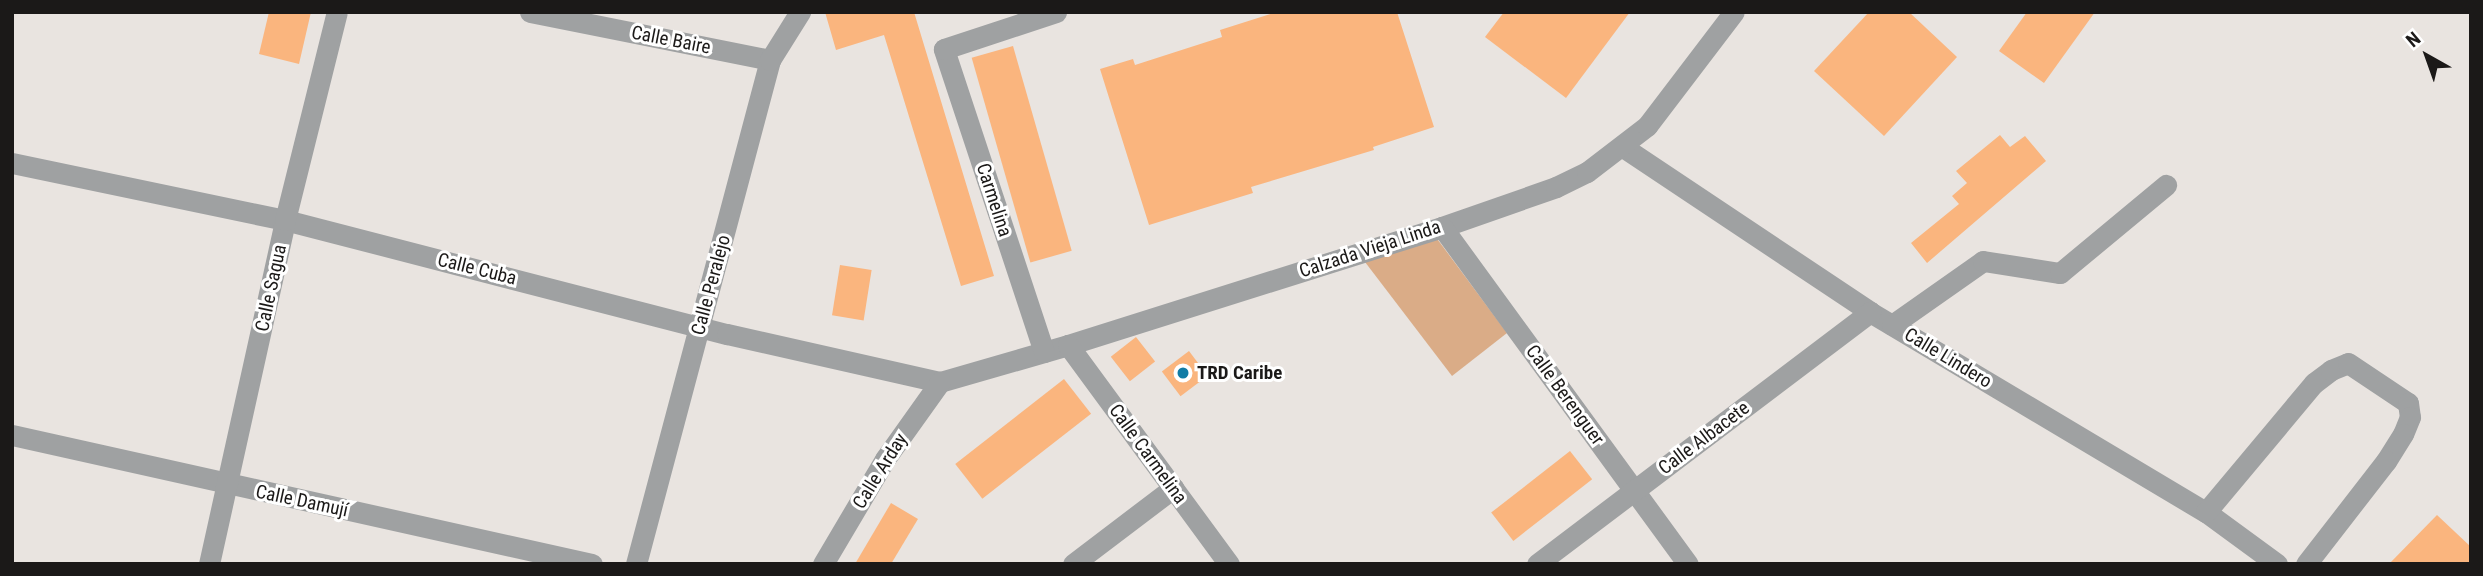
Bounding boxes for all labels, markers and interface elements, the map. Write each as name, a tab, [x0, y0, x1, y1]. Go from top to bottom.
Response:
street label: Calle Baire	[629, 21, 713, 59]
north arrow	[2392, 21, 2462, 91]
text: N	[2401, 27, 2425, 52]
street label: Carmelina	[971, 160, 1017, 240]
street label: Calzada Vieja Linda	[1296, 215, 1444, 283]
street label: Calle Peralejo	[687, 232, 735, 338]
street label: Calle Sagua	[251, 242, 291, 334]
street label: Calle Cuba	[435, 248, 519, 290]
street label: Calle Lindero	[1900, 323, 1996, 393]
street label: Calle Berenguer	[1521, 341, 1609, 449]
place label: TRD Caribe	[1197, 362, 1282, 384]
marker: TRD Caribe	[1175, 365, 1191, 381]
street label: Calle Albacete	[1654, 396, 1754, 480]
street label: Calle Carmelina	[1104, 400, 1192, 508]
street label: Calle Arday	[848, 429, 912, 513]
street label: Calle Damují	[254, 480, 350, 522]

